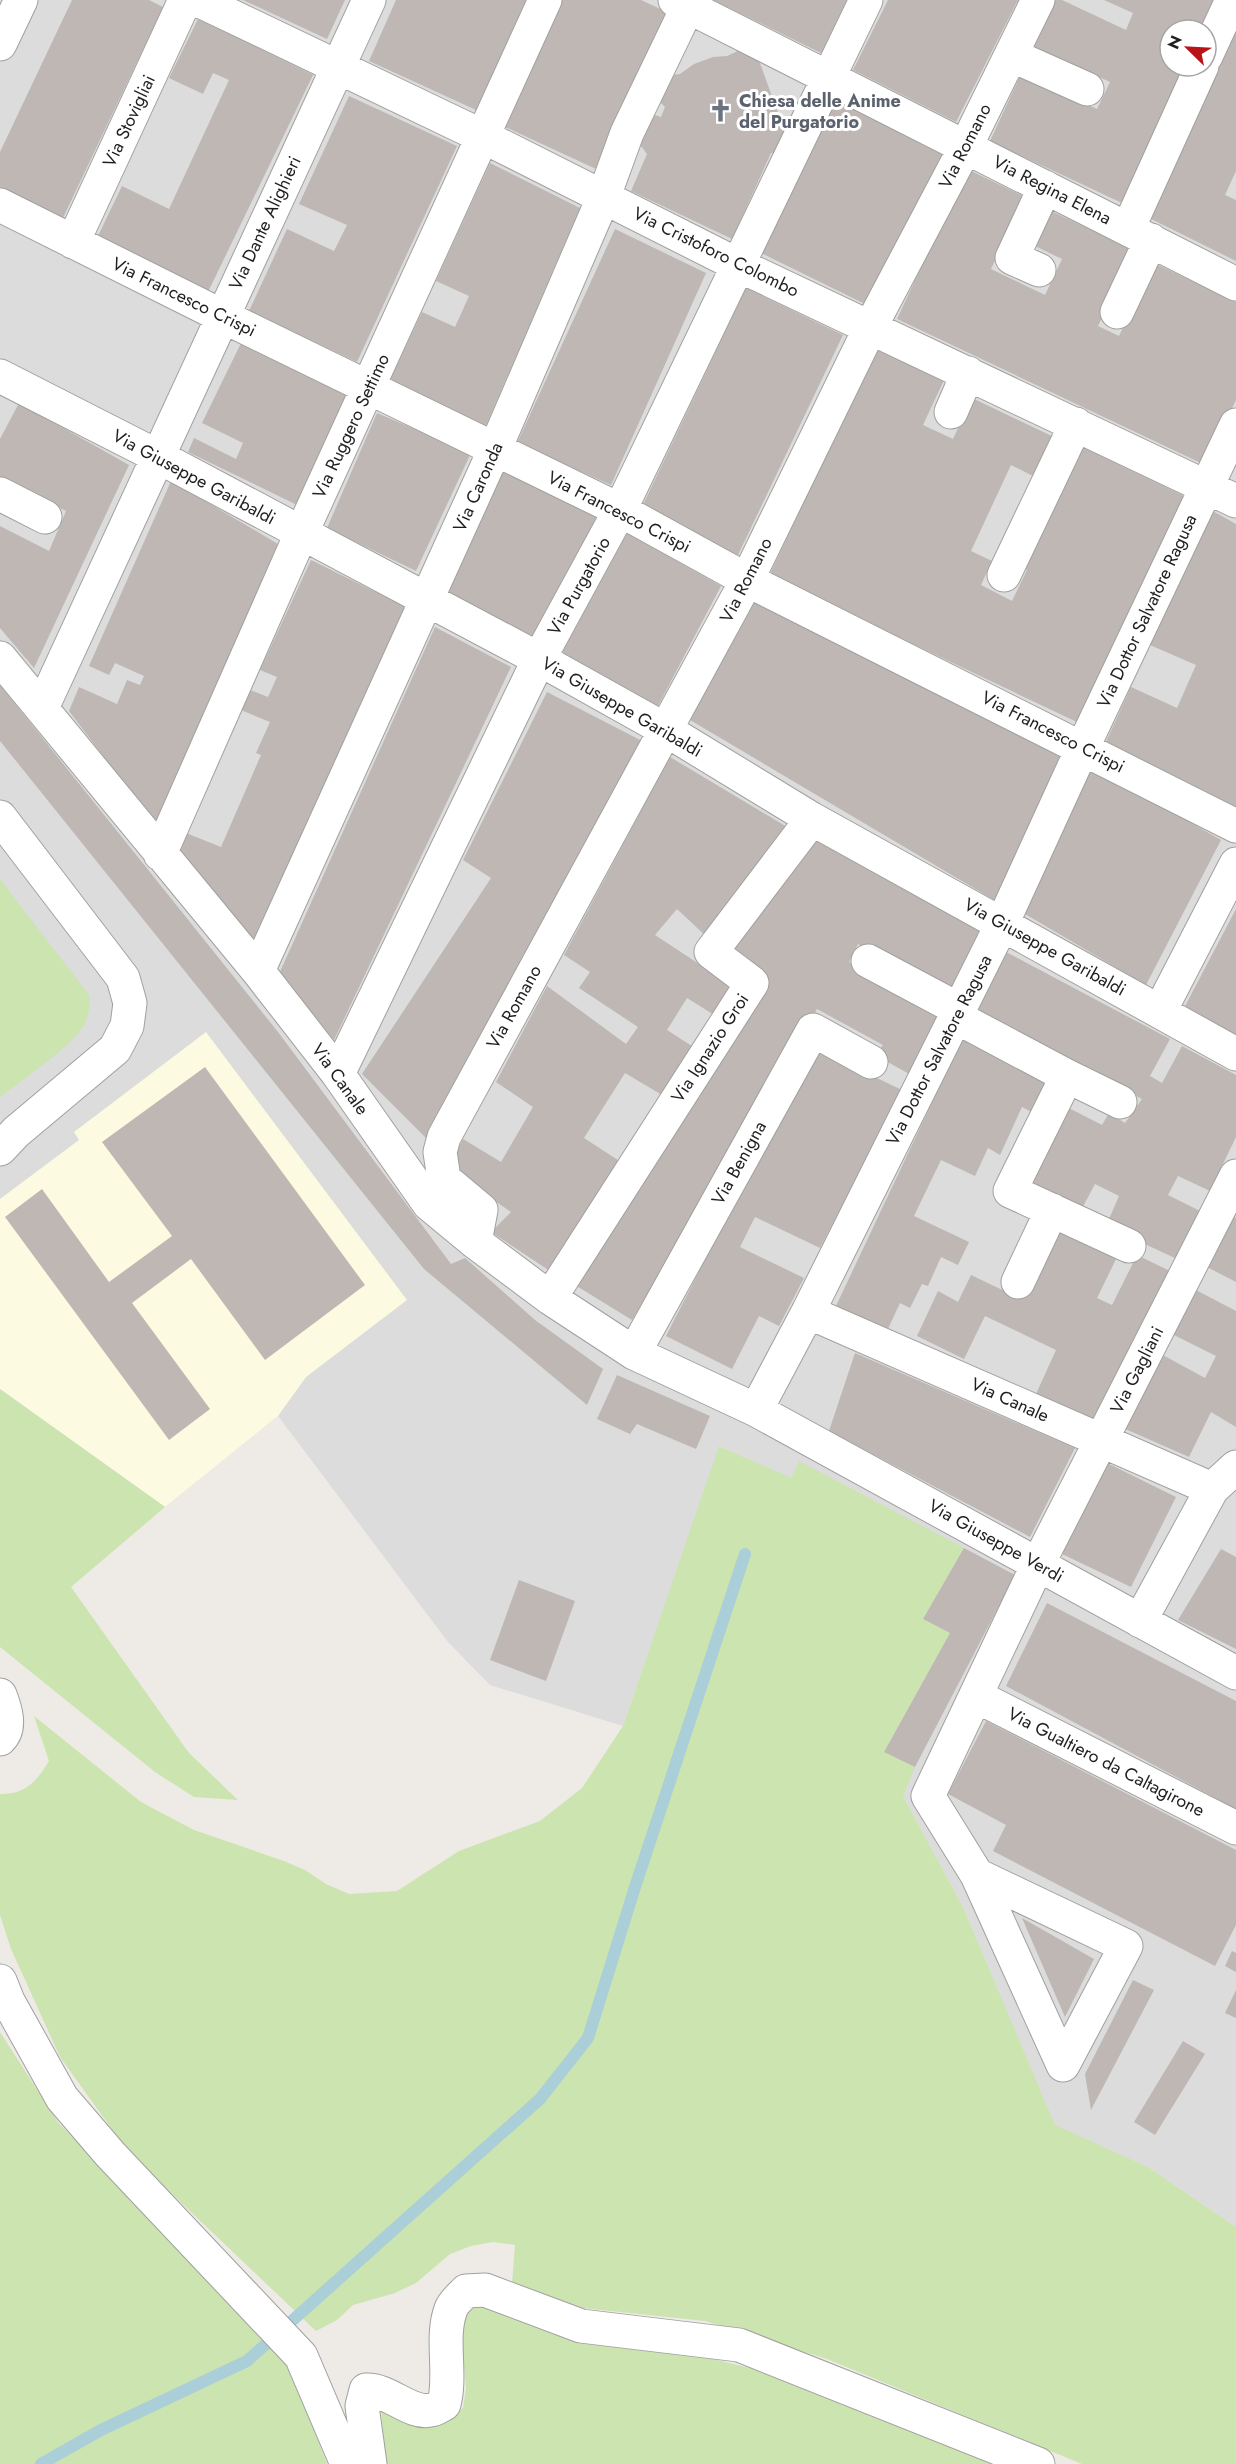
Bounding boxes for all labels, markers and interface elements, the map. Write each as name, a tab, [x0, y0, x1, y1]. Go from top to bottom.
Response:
north arrow	[1158, 18, 1218, 78]
text: N	[1162, 32, 1188, 53]
street label: Via Stovigliai	[96, 70, 162, 172]
place label: Chiesa delle Anime del Purgatorio	[739, 88, 901, 135]
church icon: Chiesa delle Anime del Purgatorio	[708, 98, 734, 124]
street label: Via Romano	[932, 99, 998, 193]
street label: Via Regina Elena	[988, 149, 1116, 231]
street label: Via Dante Alighieri	[223, 152, 307, 294]
street label: Via Cristoforo Colombo	[629, 201, 803, 304]
street label: Via Francesco Crispi	[107, 251, 261, 343]
street label: Via Ruggero Settimo	[306, 349, 396, 503]
street label: Via Giuseppe Garibaldi	[108, 423, 280, 531]
street label: Via Caronda	[447, 438, 509, 536]
street label: Via Francesco Crispi	[543, 465, 695, 559]
street label: Via Dottor Salvatore Ragusa	[1091, 510, 1203, 712]
street label: Via Purgatorio	[541, 532, 617, 640]
street label: Via Romano	[713, 533, 779, 627]
street label: Via Giuseppe Garibaldi	[537, 650, 707, 764]
street label: Via Francesco Crispi	[977, 685, 1129, 779]
street label: Via Giuseppe Garibaldi	[959, 892, 1131, 1002]
street label: Via Dottor Salvatore Ragusa	[880, 950, 998, 1150]
street label: Via Romano	[480, 960, 548, 1054]
street label: Via Ignazio Groi	[665, 988, 755, 1108]
street label: Via Canale	[305, 1038, 375, 1120]
street label: Via Benigna	[705, 1116, 773, 1210]
street label: Via Gagliani	[1104, 1322, 1170, 1418]
street label: Via Canale	[967, 1371, 1053, 1429]
street label: Via Giuseppe Verdi	[924, 1493, 1068, 1589]
street label: Via Gualtiero da Caltagirone	[1003, 1701, 1209, 1823]

